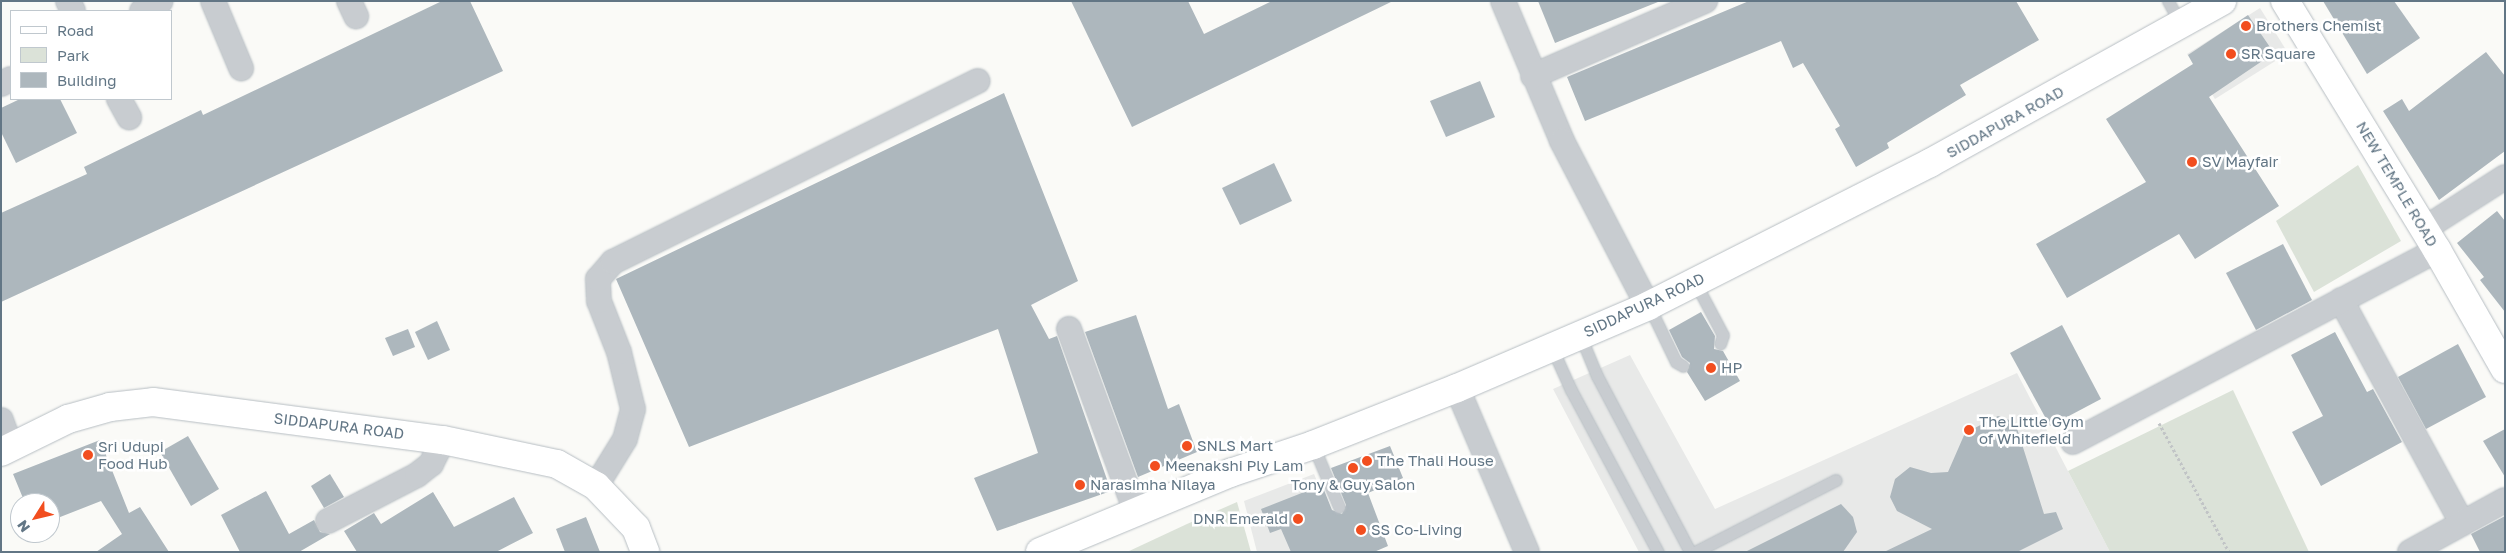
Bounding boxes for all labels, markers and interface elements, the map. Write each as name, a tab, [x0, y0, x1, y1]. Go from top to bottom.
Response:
legend	[10, 10, 172, 100]
place label: Brothers Chemist	[2256, 17, 2382, 35]
marker: Brothers Chemist	[2240, 20, 2252, 32]
text: Road	[57, 21, 94, 39]
place label: SR Square	[2241, 45, 2315, 63]
text: Park	[57, 46, 89, 64]
marker: SR Square	[2225, 48, 2237, 60]
text: Building	[57, 71, 117, 89]
street label: SIDDAPURA ROAD	[1943, 82, 2067, 162]
street label: NEW TEMPLE ROAD	[2352, 118, 2442, 250]
place label: SV Mayfair	[2202, 153, 2278, 171]
marker: SV Mayfair	[2186, 156, 2198, 168]
street label: SIDDAPURA ROAD	[1581, 269, 1707, 341]
place label: HP	[1721, 359, 1742, 377]
marker: HP	[1705, 362, 1717, 374]
street label: SIDDAPURA ROAD	[273, 409, 405, 443]
place label: The Little Gym of Whitefield	[1979, 412, 2084, 447]
marker: The Little Gym of Whitefield	[1963, 424, 1975, 436]
place label: Sri Udupi Food Hub	[98, 437, 167, 472]
place label: SNLS Mart	[1197, 437, 1273, 455]
marker: SNLS Mart	[1181, 440, 1193, 452]
marker: Sri Udupi Food Hub	[82, 449, 94, 461]
place label: The Thali House	[1377, 452, 1494, 470]
marker: The Thali House	[1361, 455, 1373, 467]
place label: Meenakshi Ply Lam	[1165, 457, 1303, 475]
marker: Meenakshi Ply Lam	[1149, 460, 1161, 472]
marker: Tony & Guy Salon	[1347, 462, 1359, 474]
place label: Narasimha Nilaya	[1090, 476, 1216, 494]
place label: Tony & Guy Salon	[1291, 476, 1415, 494]
marker: Narasimha Nilaya	[1074, 479, 1086, 491]
north arrow	[10, 493, 60, 543]
place label: DNR Emerald	[1193, 510, 1288, 528]
marker: DNR Emerald	[1292, 513, 1304, 525]
text: N	[13, 517, 33, 536]
place label: SS Co-Living	[1371, 521, 1462, 539]
marker: SS Co-Living	[1355, 524, 1367, 536]

